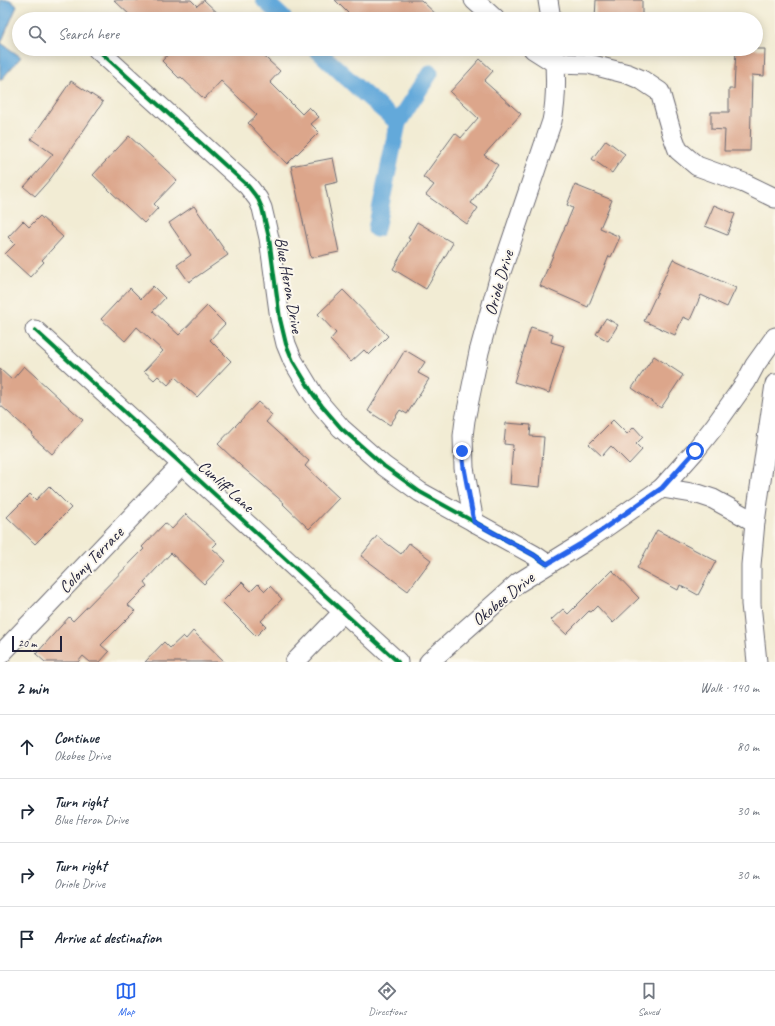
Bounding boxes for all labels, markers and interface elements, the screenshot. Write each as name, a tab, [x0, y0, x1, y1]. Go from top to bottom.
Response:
search box	[12, 12, 763, 56]
icon: search	[26, 23, 48, 45]
text: Search here	[58, 25, 119, 44]
street label: Blue Heron Drive	[270, 235, 308, 336]
street label: Oriole Drive	[480, 247, 519, 318]
route end	[453, 442, 471, 460]
route start	[686, 442, 704, 460]
street label: Cunliff Lane	[194, 455, 259, 517]
street label: Colony Terrace	[54, 521, 129, 598]
street label: Okobee Drive	[468, 567, 540, 630]
scale bar	[12, 634, 62, 653]
text: 20 m	[18, 636, 37, 650]
text: 2 min	[16, 678, 49, 699]
text: Walk · 140 m	[700, 680, 759, 696]
text: Continue	[54, 729, 99, 748]
icon: ahead	[16, 736, 38, 758]
text: 80 m	[737, 739, 759, 755]
text: Okobee Drive	[54, 748, 111, 764]
text: Turn right	[54, 793, 107, 812]
icon: right	[16, 800, 38, 822]
text: 30 m	[737, 803, 759, 819]
text: Blue Heron Drive	[54, 812, 128, 828]
text: Turn right	[54, 857, 107, 876]
icon: right	[16, 864, 38, 886]
text: 30 m	[737, 867, 759, 883]
text: Oriole Drive	[54, 876, 105, 892]
icon: arrive	[16, 928, 38, 950]
text: Arrive at destination	[54, 929, 161, 948]
tab: Map	[115, 980, 137, 1018]
tab: Directions	[368, 980, 407, 1018]
tab: Saved	[638, 980, 660, 1018]

